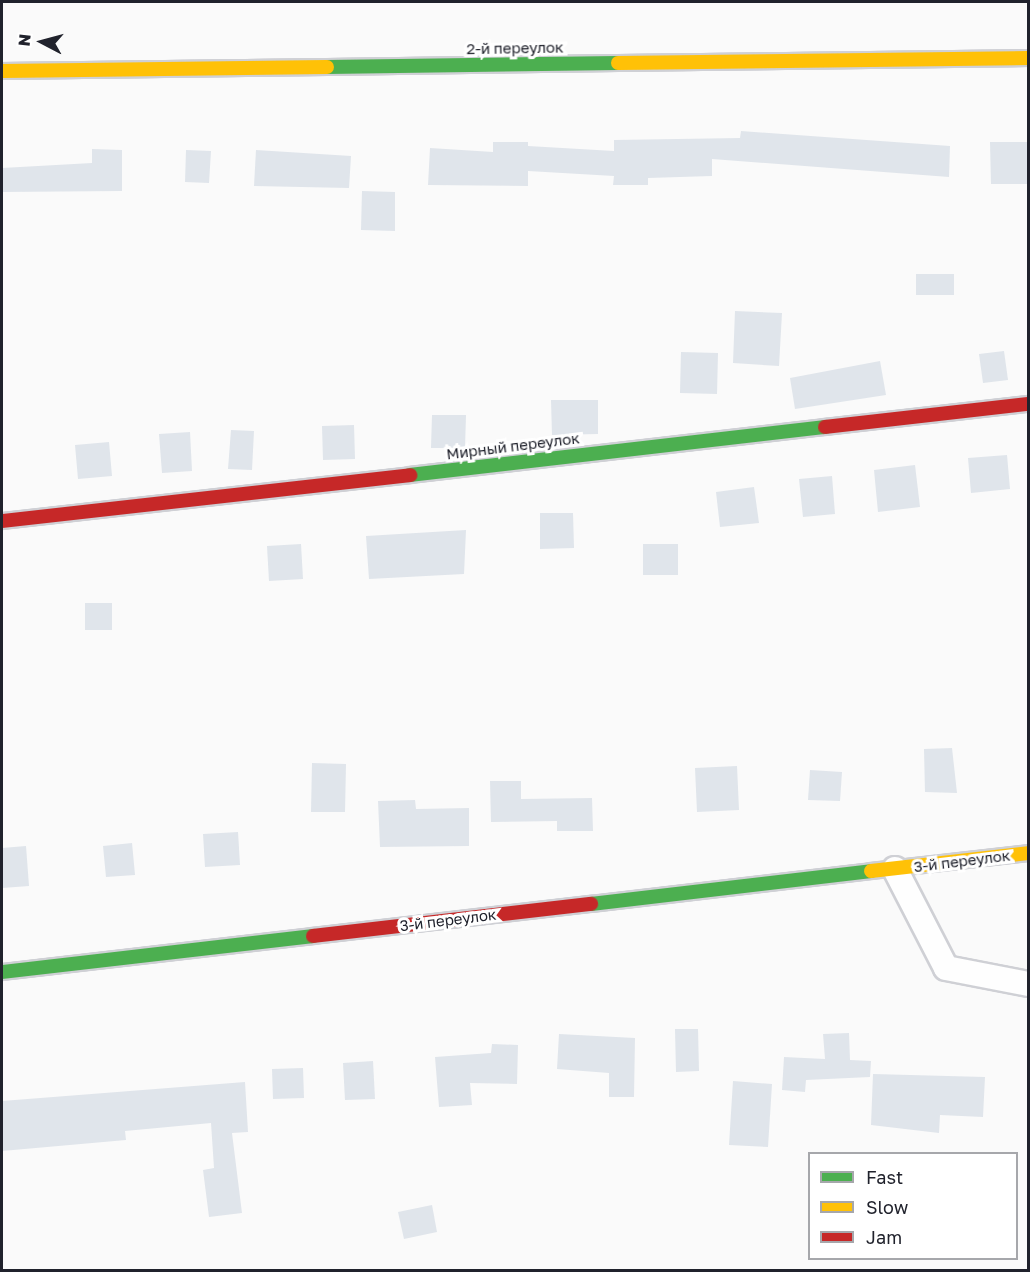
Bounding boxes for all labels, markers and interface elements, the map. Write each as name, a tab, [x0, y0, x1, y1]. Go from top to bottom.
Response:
north arrow	[12, 12, 72, 72]
text: N	[14, 33, 35, 47]
street label: 2-й переулок	[466, 38, 564, 58]
street label: Мирный переулок	[445, 429, 581, 463]
street label: 3-й переулок	[913, 846, 1011, 876]
street label: 3-й переулок	[399, 905, 497, 935]
legend	[808, 1152, 1018, 1260]
text: Fast	[866, 1166, 903, 1188]
text: Slow	[866, 1196, 908, 1218]
text: Jam	[866, 1226, 902, 1248]

